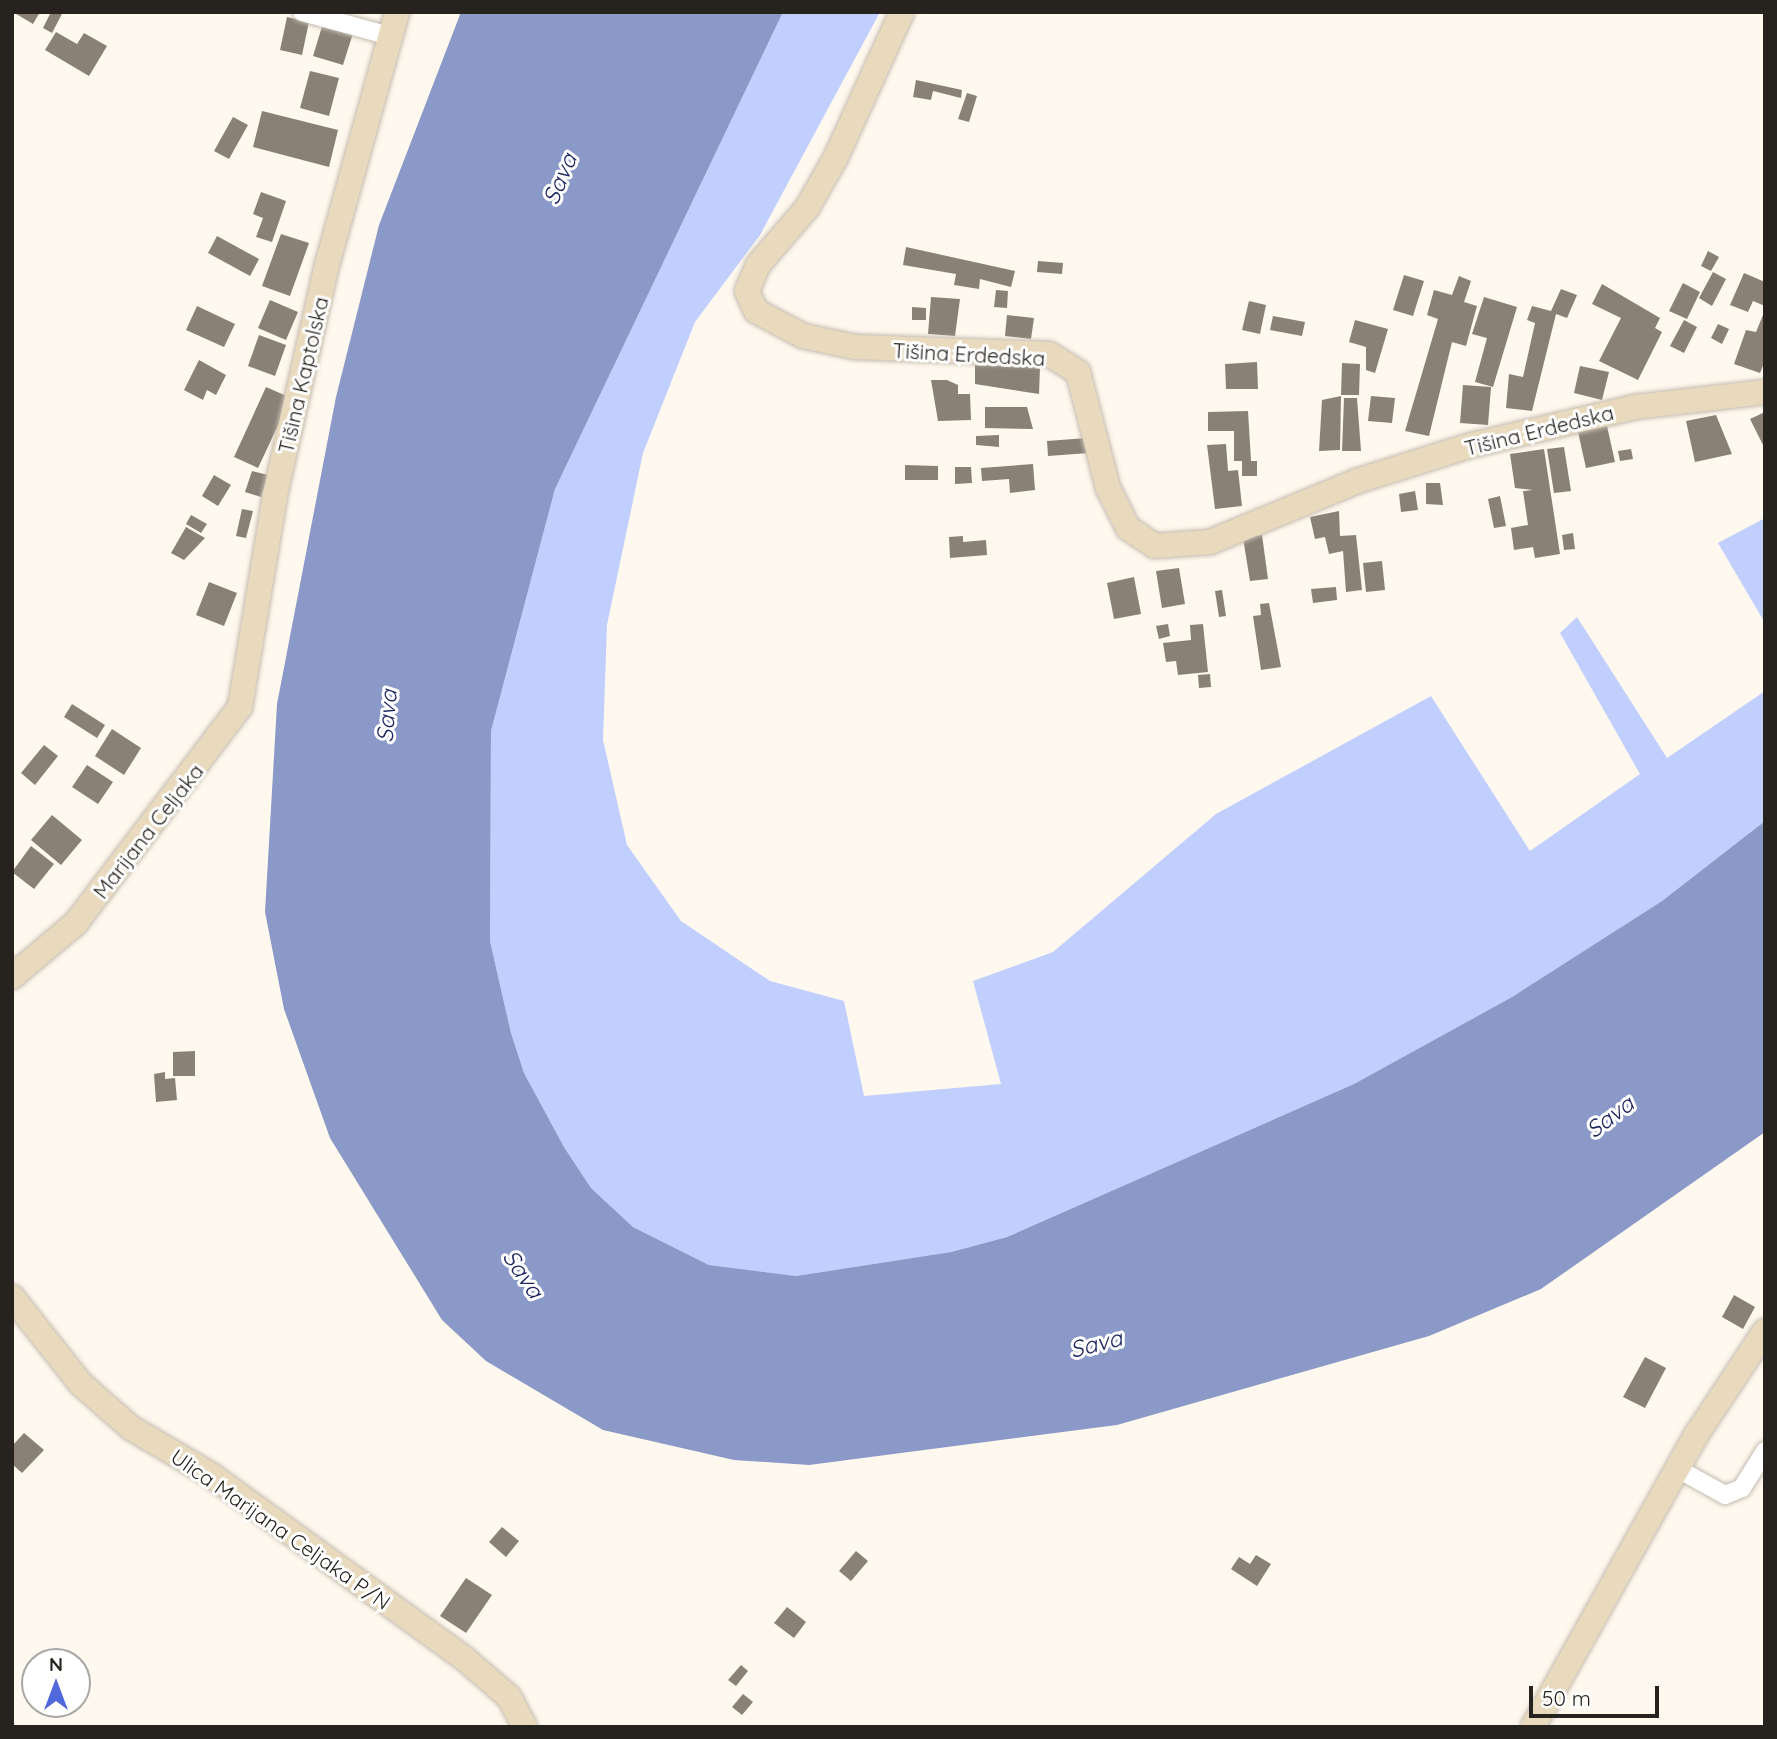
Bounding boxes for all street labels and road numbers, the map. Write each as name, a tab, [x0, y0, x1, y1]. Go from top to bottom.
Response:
street label: Tišina Kaptolska	[273, 294, 333, 456]
street label: Tišina Erdedska	[892, 337, 1046, 371]
street label: Tišina Erdedska	[1462, 399, 1616, 461]
street label: Marijana Celjaka	[88, 759, 208, 903]
street label: Ulica Marijana Celjaka P/N	[166, 1443, 396, 1615]

